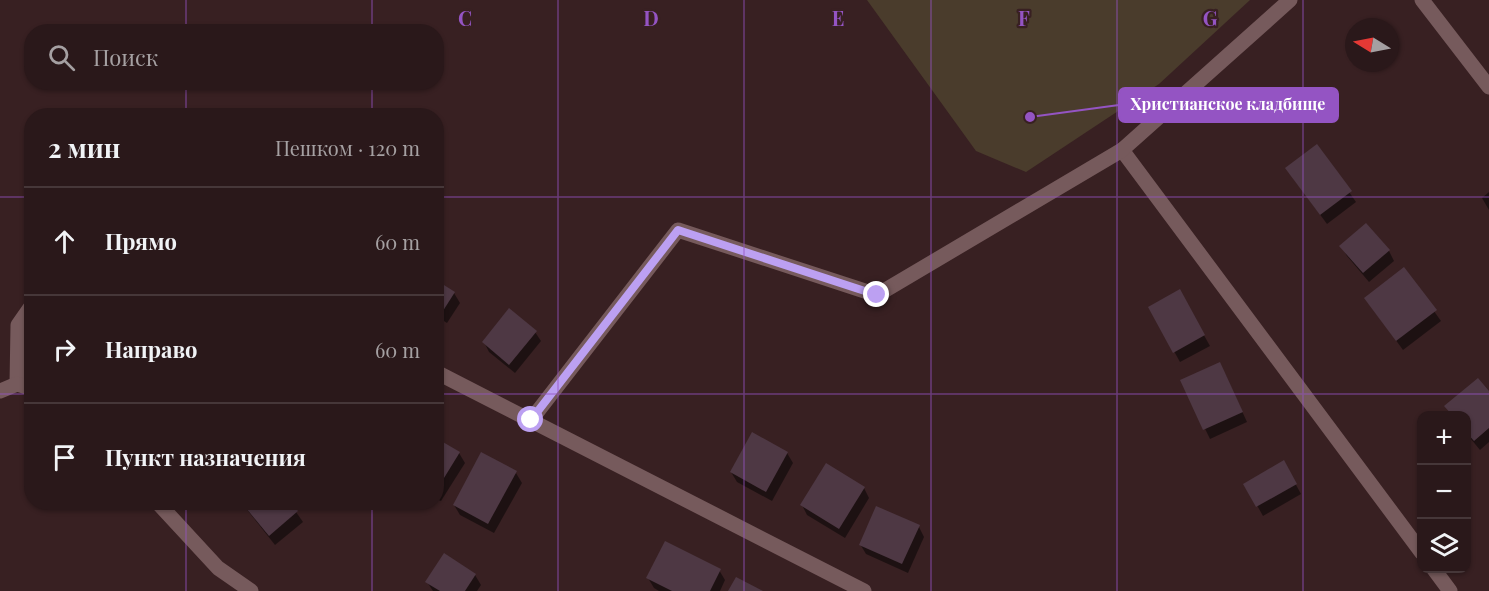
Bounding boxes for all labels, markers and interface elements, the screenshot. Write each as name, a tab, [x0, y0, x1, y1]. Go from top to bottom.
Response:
text: C	[458, 4, 472, 31]
text: D	[643, 4, 659, 31]
text: E	[832, 4, 844, 31]
text: F	[1018, 4, 1030, 31]
text: G	[1203, 4, 1218, 31]
north arrow	[1345, 18, 1399, 72]
search box	[24, 24, 444, 90]
icon: search	[45, 41, 78, 74]
text: Поиск	[93, 42, 158, 72]
callout: Христианское кладбище	[1119, 88, 1338, 122]
text: Христианское кладбище	[1131, 93, 1325, 114]
text: 2 мин	[48, 130, 120, 165]
text: Пешком · 120 m	[275, 134, 420, 161]
icon: ahead	[48, 225, 81, 258]
text: Прямо	[105, 226, 177, 256]
text: 60 m	[375, 228, 420, 255]
route end	[863, 281, 889, 307]
icon: right	[48, 333, 81, 366]
text: Направо	[105, 334, 198, 364]
text: 60 m	[375, 336, 420, 363]
route start	[517, 406, 543, 432]
map controls	[1417, 411, 1471, 573]
button: +	[1417, 411, 1471, 465]
icon: arrive	[48, 441, 81, 474]
text: Пункт назначения	[105, 442, 306, 472]
button: −	[1417, 465, 1471, 519]
button: layers	[1417, 519, 1471, 573]

